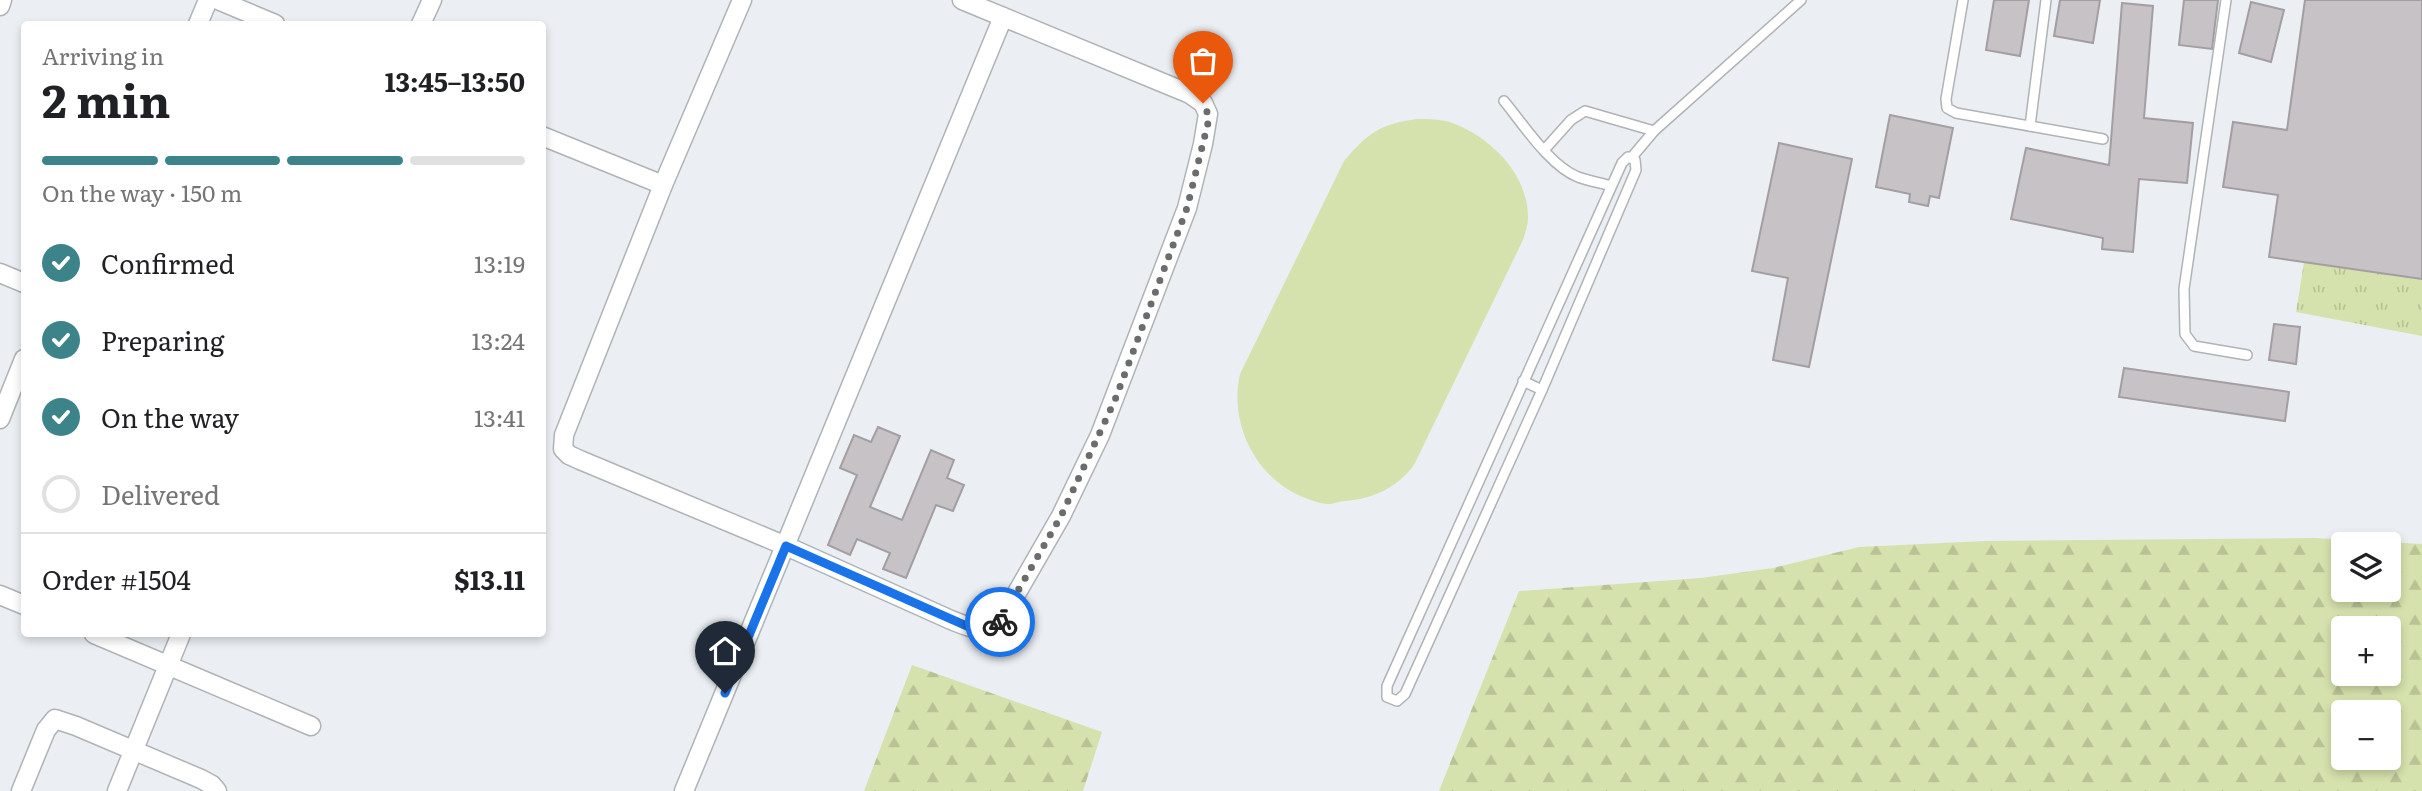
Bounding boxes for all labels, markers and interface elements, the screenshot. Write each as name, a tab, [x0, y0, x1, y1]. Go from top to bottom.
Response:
pin	[1173, 31, 1233, 103]
text: Arriving in	[42, 38, 164, 72]
icon: bag	[1184, 42, 1222, 80]
text: 13:45–13:50	[385, 61, 525, 100]
text: 2 min	[42, 64, 171, 132]
text: On the way · 150 m	[42, 175, 242, 209]
text: Confirmed	[101, 243, 235, 282]
icon: check	[42, 244, 80, 282]
text: 13:19	[474, 246, 525, 280]
text: Preparing	[101, 320, 224, 359]
icon: check	[42, 321, 80, 359]
text: 13:24	[471, 323, 525, 357]
text: On the way	[101, 397, 239, 436]
icon: check	[42, 398, 80, 436]
text: 13:41	[474, 400, 525, 434]
text: Delivered	[101, 474, 220, 513]
map controls	[2331, 532, 2401, 770]
button: layers	[2331, 532, 2401, 602]
text: Order #1504	[42, 559, 191, 598]
text: $13.11	[454, 559, 525, 598]
courier	[965, 587, 1035, 657]
icon: bike	[981, 603, 1019, 641]
button: +	[2331, 616, 2401, 686]
pin	[695, 621, 755, 693]
icon: home	[706, 632, 744, 670]
button: −	[2331, 700, 2401, 770]

